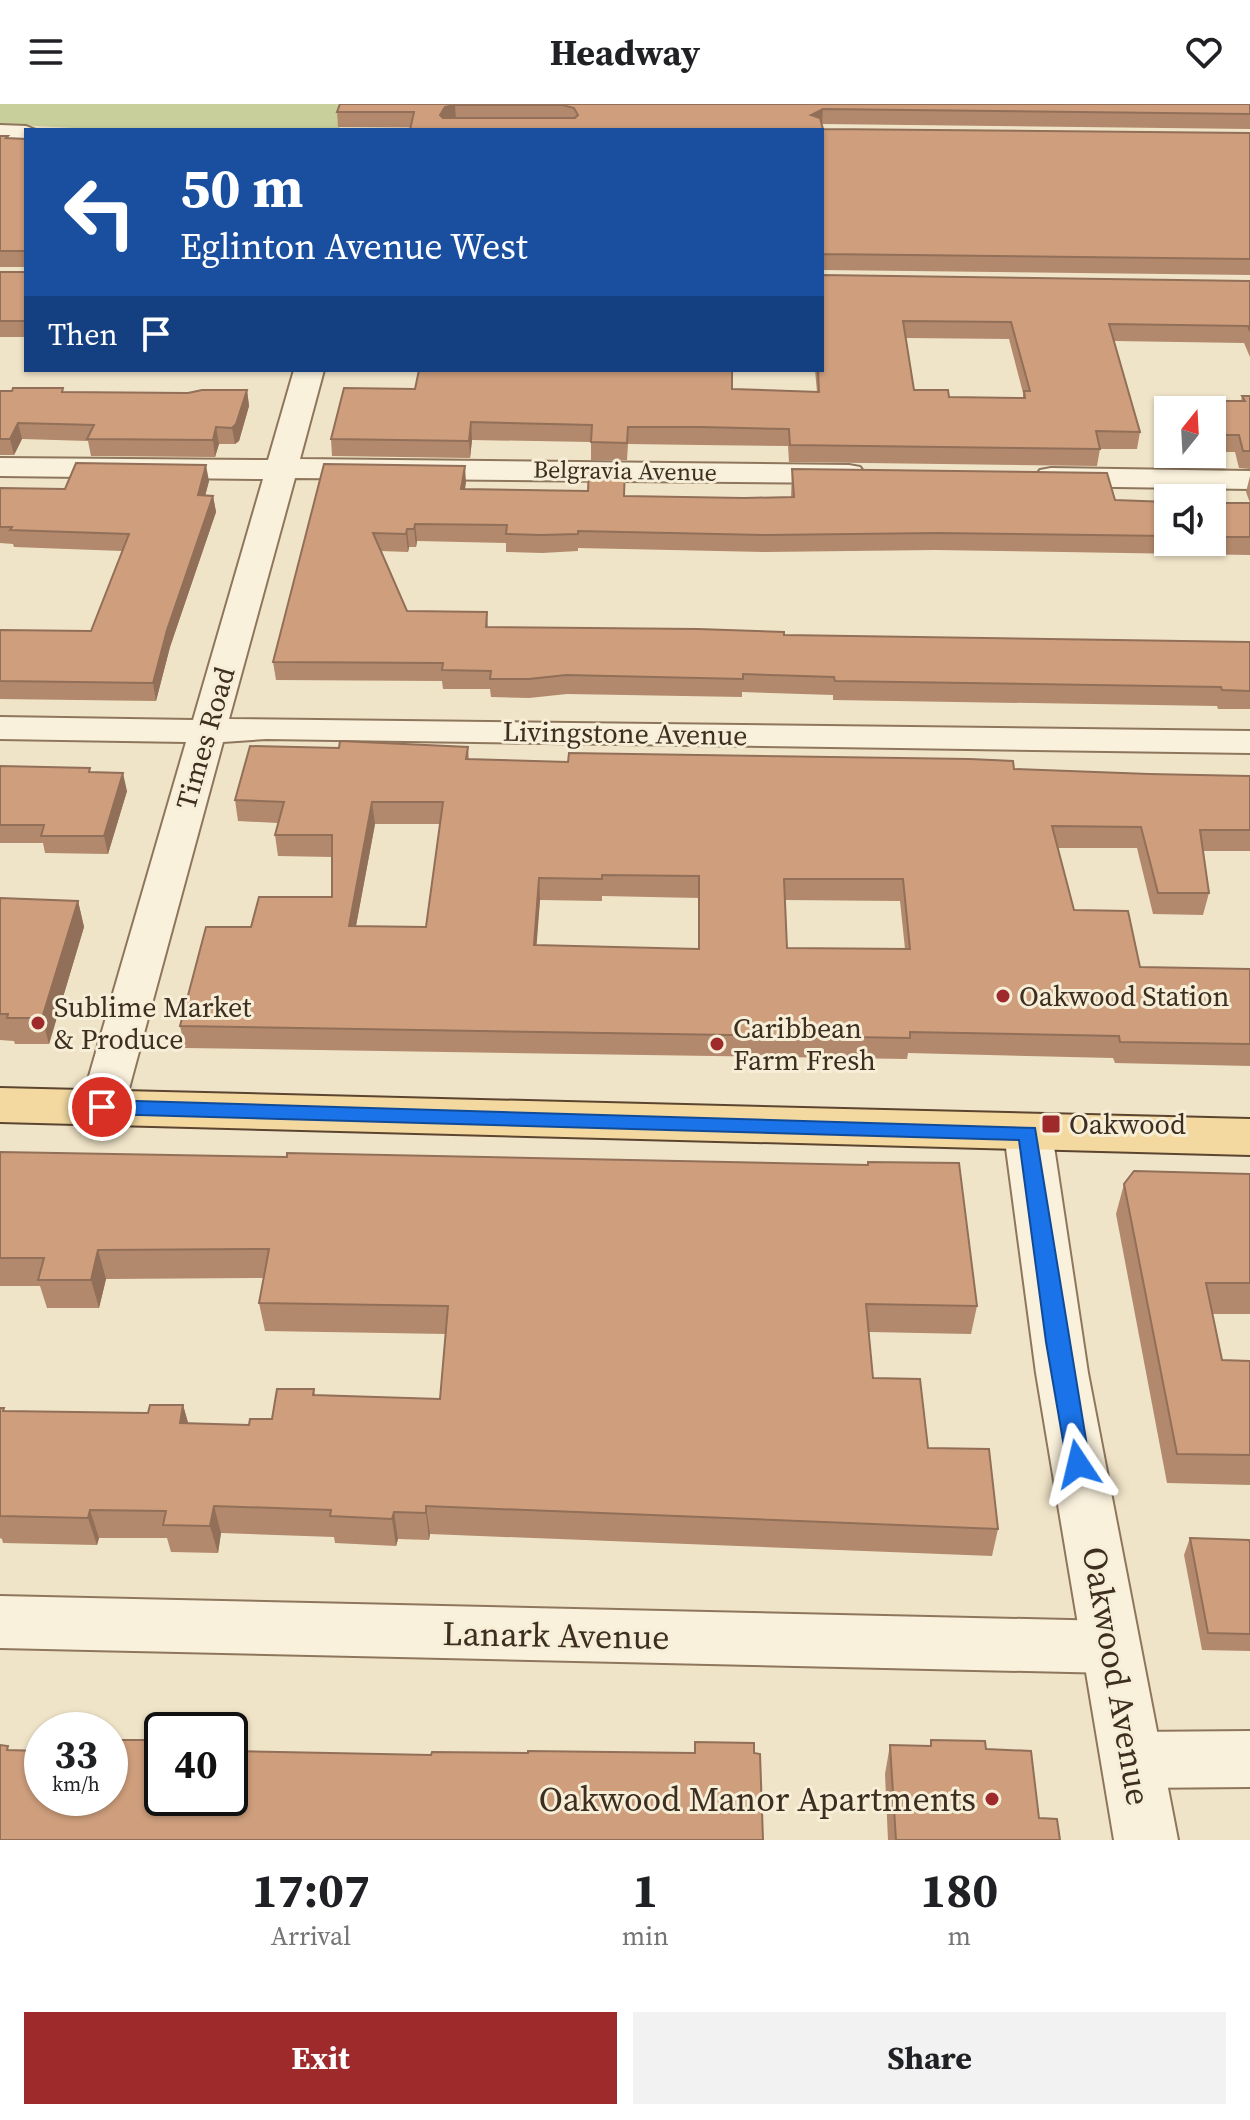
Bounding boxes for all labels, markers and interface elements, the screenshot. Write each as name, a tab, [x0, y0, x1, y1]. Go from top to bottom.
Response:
text: Headway	[550, 28, 700, 77]
icon: menu	[24, 30, 68, 74]
icon: heart	[1182, 30, 1226, 74]
text: 50 m	[180, 149, 303, 226]
icon: left	[48, 160, 152, 264]
text: Eglinton Avenue West	[180, 222, 528, 271]
icon: arrive	[134, 312, 178, 356]
text: Then	[48, 314, 118, 355]
north arrow	[1154, 396, 1226, 468]
map controls	[1154, 396, 1226, 556]
street label: Belgravia Avenue	[533, 452, 717, 489]
button: sound	[1154, 484, 1226, 556]
street label: Times Road	[166, 662, 244, 814]
street label: Livingstone Avenue	[502, 712, 748, 754]
place label: Oakwood Station	[1019, 977, 1230, 1015]
marker: Oakwood Station	[994, 987, 1012, 1005]
place label: Sublime Market & Produce	[54, 988, 252, 1058]
place label: Caribbean Farm Fresh	[733, 1009, 876, 1079]
marker: Sublime Market & Produce	[29, 1014, 47, 1032]
marker: Caribbean Farm Fresh	[708, 1035, 726, 1053]
pin	[68, 1073, 136, 1141]
icon: arrive	[80, 1085, 124, 1129]
place label: Oakwood	[1069, 1105, 1186, 1143]
marker: Oakwood	[1040, 1113, 1062, 1135]
position arrow	[1036, 1422, 1120, 1506]
street label: Oakwood Avenue	[1072, 1543, 1162, 1809]
street label: Lanark Avenue	[442, 1610, 670, 1660]
speed limit sign: 40	[144, 1712, 248, 1816]
text: 33	[54, 1727, 98, 1781]
text: km/h	[52, 1770, 100, 1798]
place label: Oakwood Manor Apartments	[539, 1776, 976, 1822]
marker: Oakwood Manor Apartments	[983, 1790, 1001, 1808]
text: 17:07	[252, 1857, 370, 1923]
text: 1	[632, 1857, 658, 1923]
text: 180	[920, 1857, 998, 1923]
text: Arrival	[271, 1918, 351, 1954]
text: min	[622, 1918, 669, 1954]
text: m	[948, 1918, 971, 1954]
button: Exit	[24, 2012, 617, 2104]
button: Share	[633, 2012, 1226, 2104]

